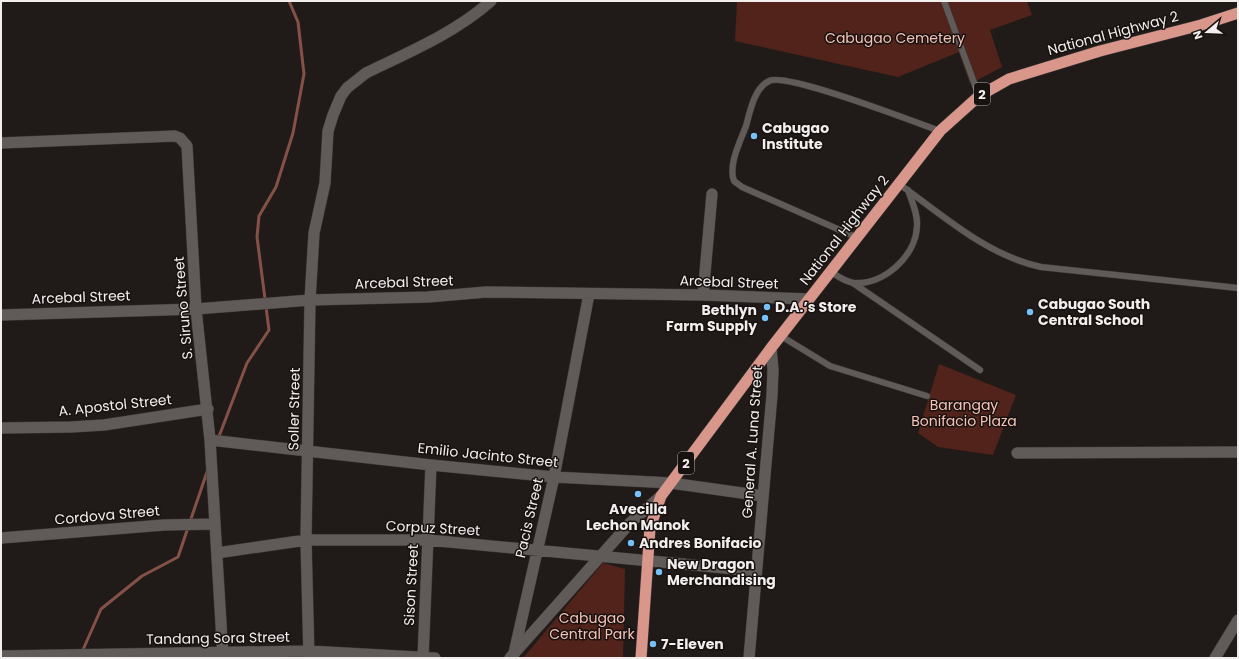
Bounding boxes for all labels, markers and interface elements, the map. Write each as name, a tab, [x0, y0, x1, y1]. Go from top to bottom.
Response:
street label: National Highway 2	[1045, 6, 1181, 60]
north arrow	[1187, 12, 1227, 52]
park label: Cabugao Cemetery	[825, 28, 965, 48]
text: N	[1189, 29, 1206, 42]
road number: 2	[974, 83, 990, 105]
place label: Cabugao Institute	[762, 118, 829, 154]
marker: Cabugao Institute	[749, 131, 759, 141]
street label: National Highway 2	[795, 171, 893, 289]
street label: S. Siruno Street	[169, 256, 197, 360]
street label: Arcebal Street	[354, 270, 454, 294]
street label: Arcebal Street	[679, 270, 779, 294]
street label: Arcebal Street	[31, 285, 131, 309]
place label: Cabugao South Central School	[1038, 294, 1150, 330]
place label: D.A.’s Store	[775, 297, 857, 317]
place label: Bethlyn Farm Supply	[666, 300, 757, 336]
marker: D.A.’s Store	[762, 302, 772, 312]
marker: Cabugao South Central School	[1025, 307, 1035, 317]
marker: Bethlyn Farm Supply	[760, 313, 770, 323]
street label: General A. Luna Street	[737, 365, 767, 519]
street label: Soller Street	[283, 367, 305, 451]
street label: A. Apostol Street	[58, 389, 172, 421]
park label: Barangay Bonifacio Plaza	[911, 395, 1017, 431]
street label: Emilio Jacinto Street	[417, 438, 559, 472]
road number: 2	[678, 452, 694, 474]
street label: Pacis Street	[510, 476, 548, 560]
marker: Avecilla Lechon Manok	[633, 489, 643, 499]
place label: Avecilla Lechon Manok	[586, 499, 690, 535]
street label: Cordova Street	[54, 500, 160, 530]
street label: Corpuz Street	[385, 516, 481, 540]
place label: Andres Bonifacio	[639, 533, 762, 553]
marker: Andres Bonifacio	[626, 538, 636, 548]
street label: Sison Street	[399, 544, 423, 626]
place label: New Dragon Merchandising	[667, 554, 776, 590]
marker: New Dragon Merchandising	[654, 567, 664, 577]
park label: Cabugao Central Park	[549, 608, 635, 644]
street label: Tandang Sora Street	[146, 627, 290, 649]
place label: 7-Eleven	[661, 634, 724, 654]
marker: 7-Eleven	[648, 639, 658, 649]

